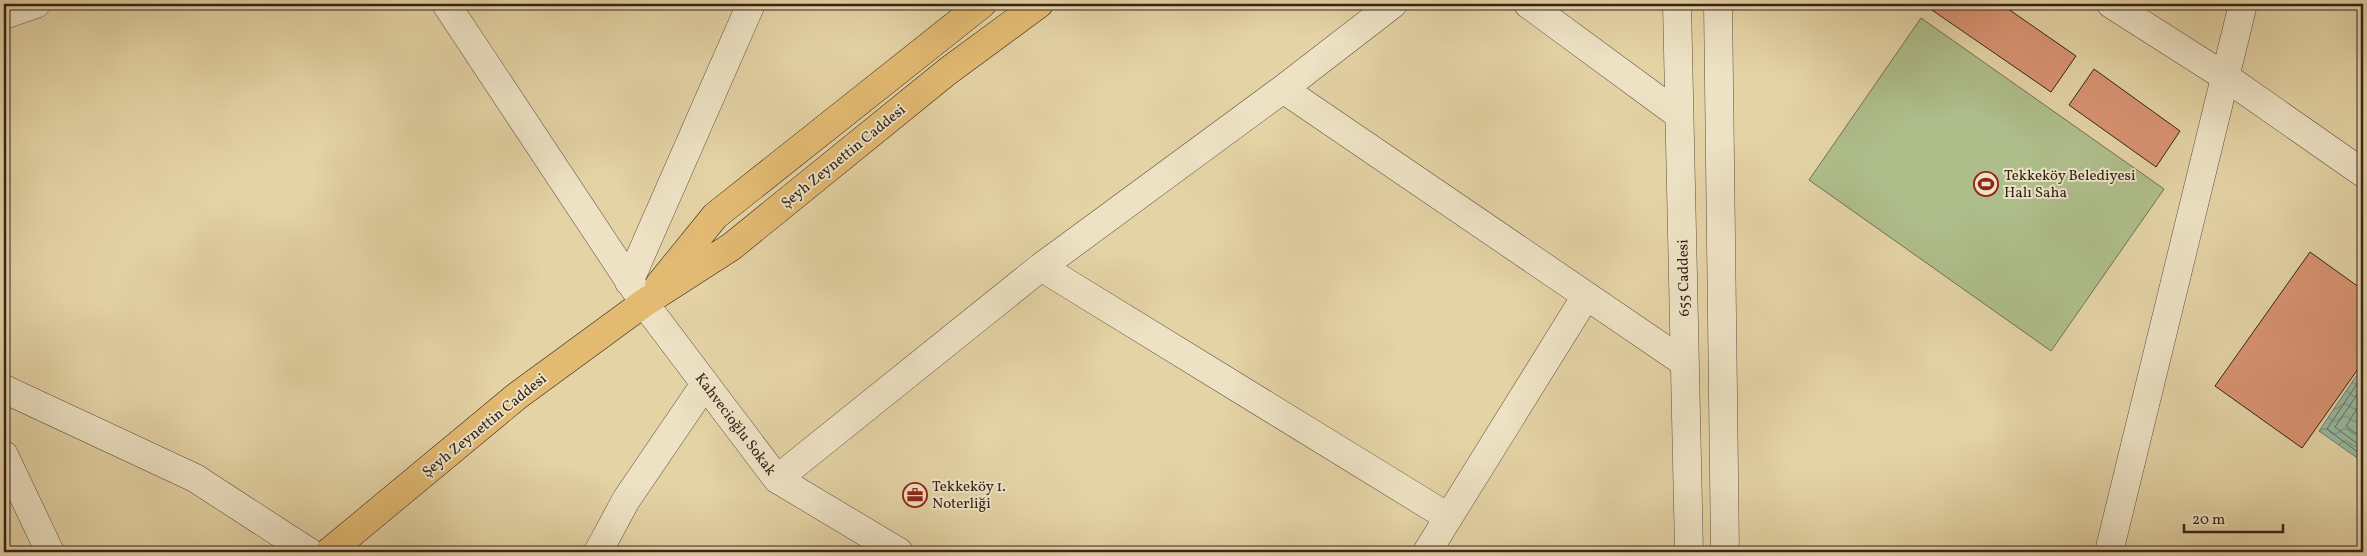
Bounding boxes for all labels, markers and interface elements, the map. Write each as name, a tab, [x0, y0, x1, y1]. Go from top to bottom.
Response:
street label: Şeyh Zeynettin Caddesi	[777, 100, 911, 214]
place label: Tekkeköy Belediyesi Halı Saha	[2004, 166, 2136, 204]
sports icon: Tekkeköy Belediyesi Halı Saha	[1973, 171, 1999, 197]
street label: 655 Caddesi	[1673, 239, 1696, 317]
street label: Şeyh Zeynettin Caddesi	[418, 369, 552, 483]
street label: Kahvecioğlu Sokak	[689, 369, 780, 481]
place label: Tekkeköy 1. Noterliği	[932, 477, 1006, 515]
office icon: Tekkeköy 1. Noterliği	[902, 482, 928, 508]
scale bar	[2184, 501, 2283, 533]
text: 20 m	[2192, 510, 2225, 531]

